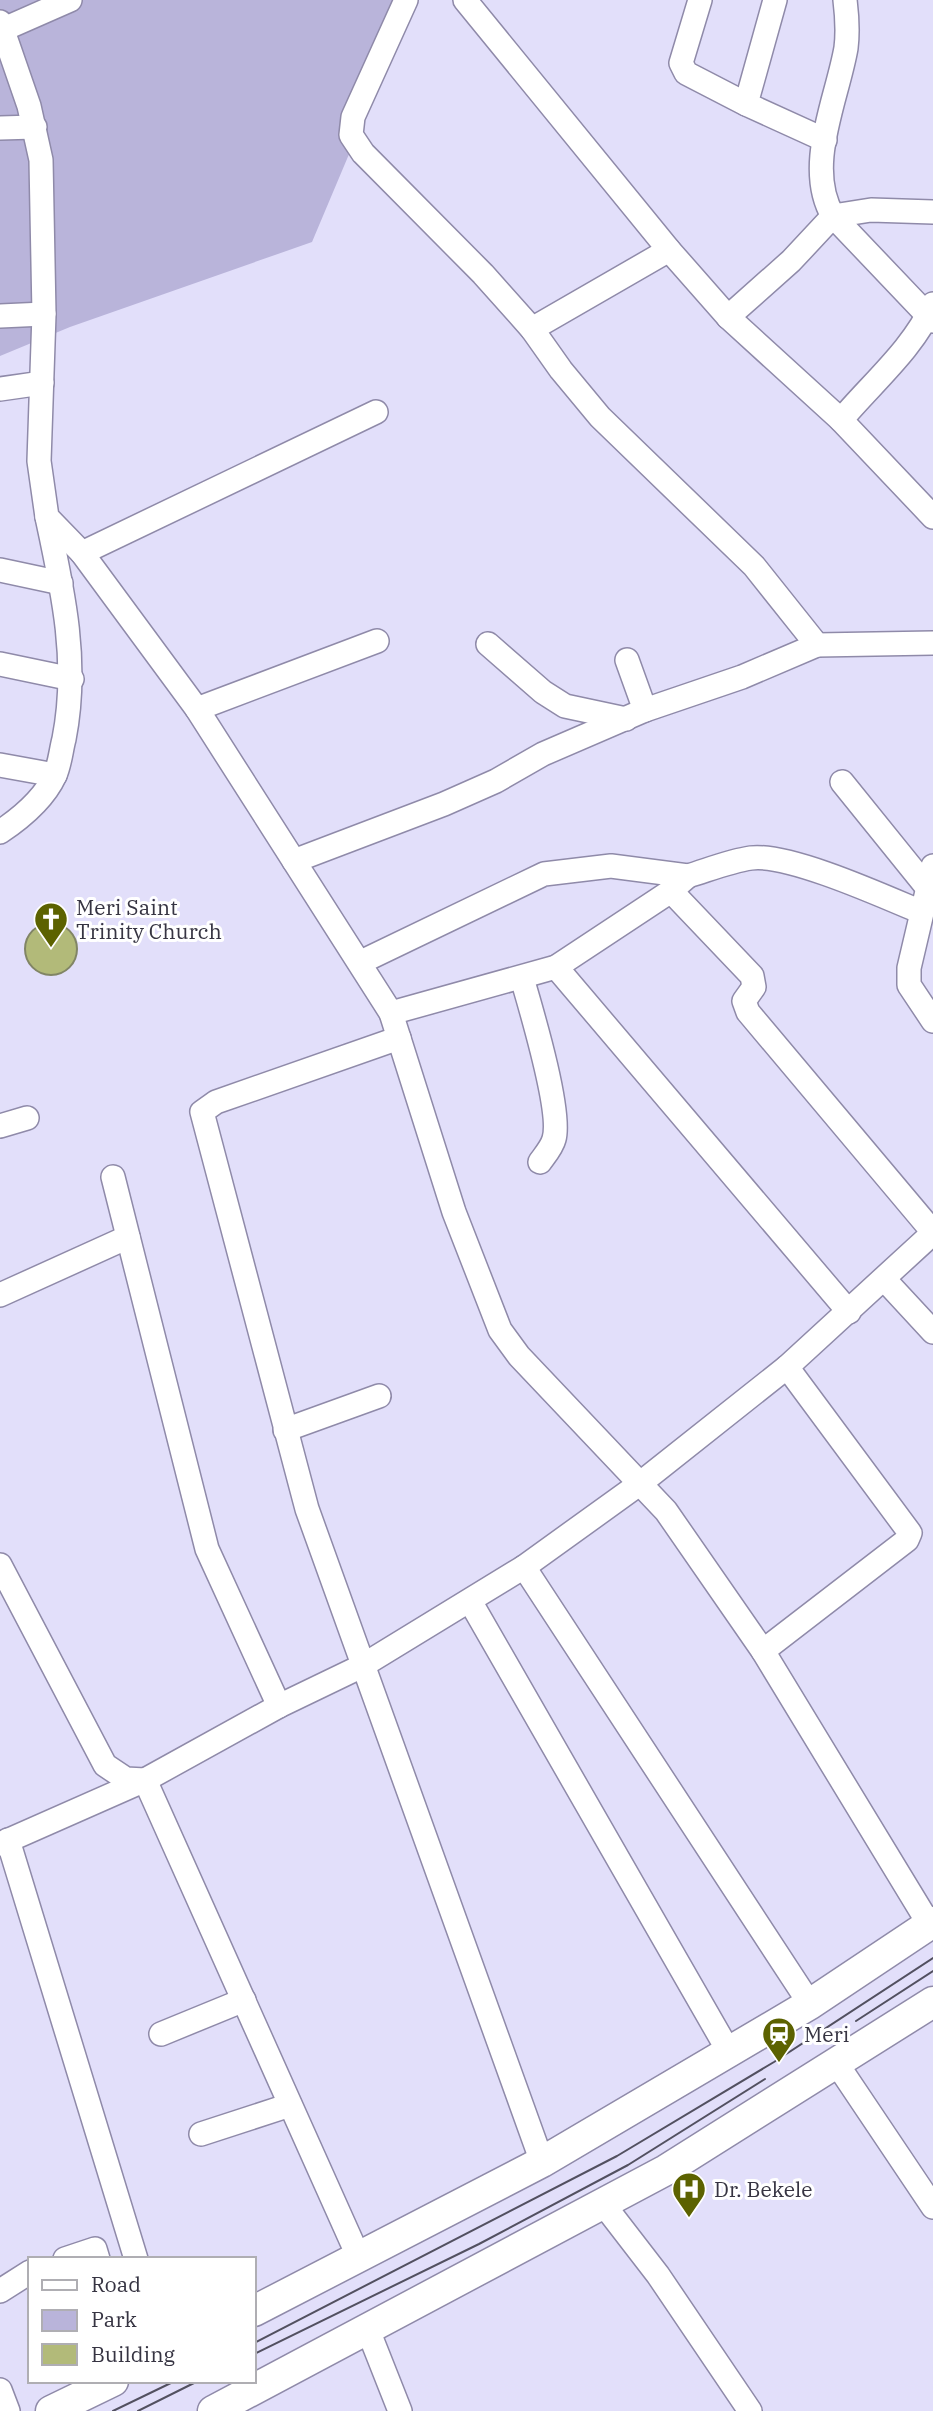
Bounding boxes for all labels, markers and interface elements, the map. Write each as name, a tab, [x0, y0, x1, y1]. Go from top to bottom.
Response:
place label: Meri Saint Trinity Church	[76, 893, 222, 945]
church icon: Meri Saint Trinity Church	[32, 900, 70, 949]
station icon: Meri	[760, 2015, 798, 2064]
place label: Meri	[804, 2020, 850, 2048]
hospital icon: Dr. Bekele	[670, 2170, 708, 2219]
place label: Dr. Bekele	[714, 2175, 813, 2203]
legend	[28, 2257, 256, 2383]
text: Road	[91, 2270, 141, 2298]
text: Park	[91, 2305, 138, 2333]
text: Building	[91, 2340, 176, 2368]

